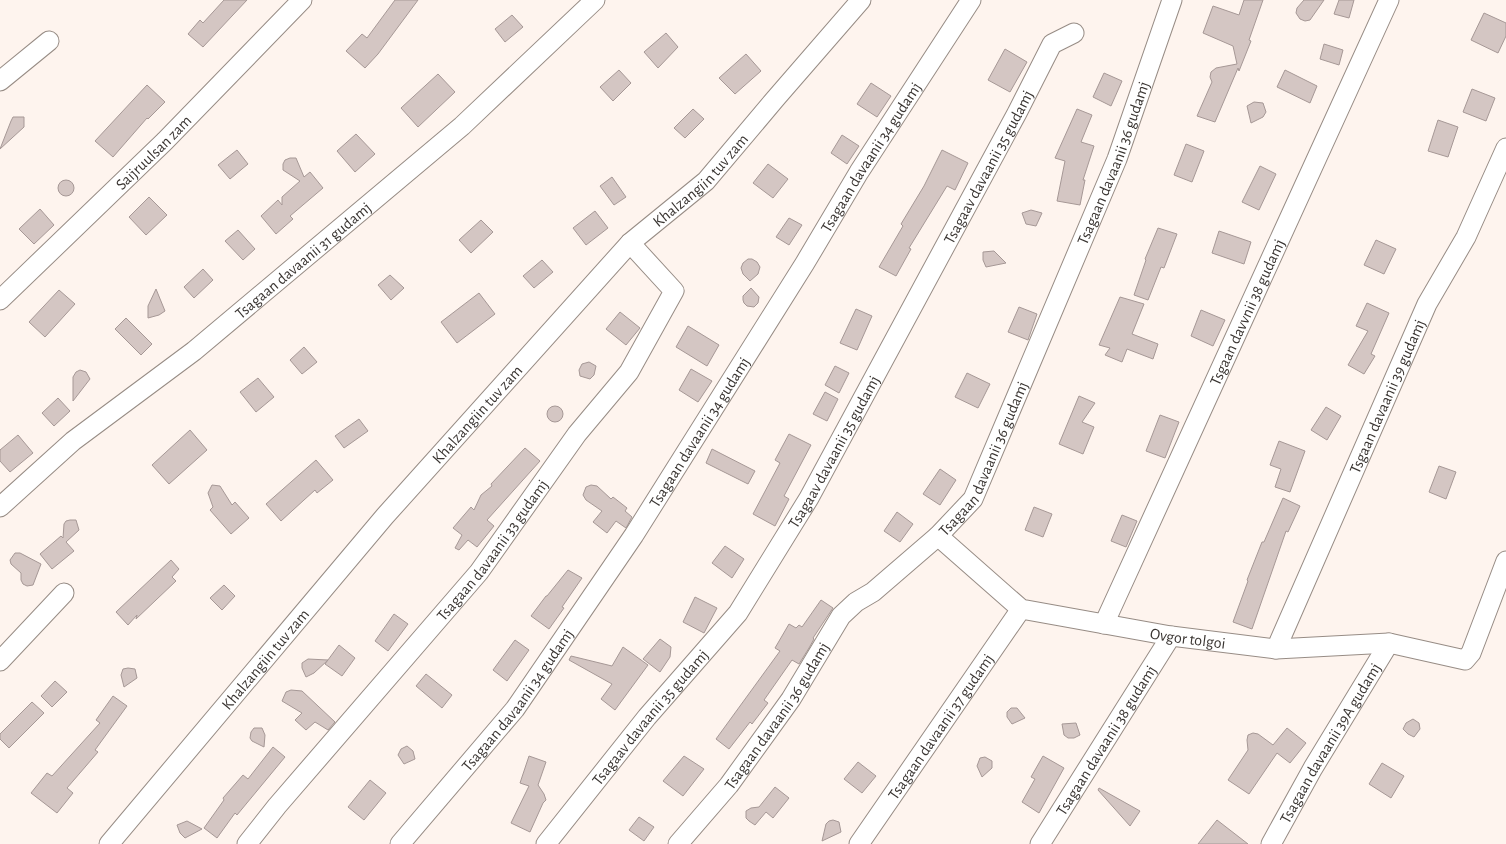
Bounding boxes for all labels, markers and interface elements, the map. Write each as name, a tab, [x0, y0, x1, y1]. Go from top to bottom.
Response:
street label: Tsagaan davaanii 36 gudamj	[1075, 79, 1153, 247]
street label: Tsagaan davaanii 34 gudamj	[818, 80, 925, 235]
street label: Tsagaav davaanii 35 gudamj	[941, 88, 1037, 247]
street label: Saijruulsan zam	[113, 112, 195, 193]
street label: Khalzangiin tuv zam	[650, 131, 751, 230]
street label: Tsagaan davaanii 31 gudamj	[232, 199, 375, 322]
street label: Tsgaan davvnii 38 gudamj	[1207, 237, 1289, 388]
street label: Tsgaan davaanii 39 gudamj	[1347, 317, 1429, 476]
street label: Tsagaan davaanii 34 gudamj	[647, 354, 754, 510]
street label: Khalzangiin tuv zam	[429, 362, 526, 467]
street label: Tsagaav davaanii 35 gudamj	[786, 373, 883, 531]
street label: Tsagaan davaanii 36 gudamj	[936, 379, 1032, 539]
street label: Tsagaan davaanii 33 gudamj	[434, 477, 552, 624]
street label: Khalzangiin tuv zam	[219, 606, 312, 713]
street label: Ovgor tolgoi	[1149, 625, 1227, 652]
street label: Tsagaan davaanii 34 gudamj	[459, 626, 577, 774]
street label: Tsagaan davaanii 36 gudamj	[722, 640, 833, 793]
street label: Tsagaav davaanii 35 gudamj	[589, 647, 712, 788]
street label: Tsagaan davaanii 37 gudamj	[885, 651, 997, 803]
street label: Tsagaan davaanii 39A gudamj	[1277, 660, 1385, 826]
street label: Tsagaan davaanii 38 gudamj	[1053, 663, 1160, 818]

